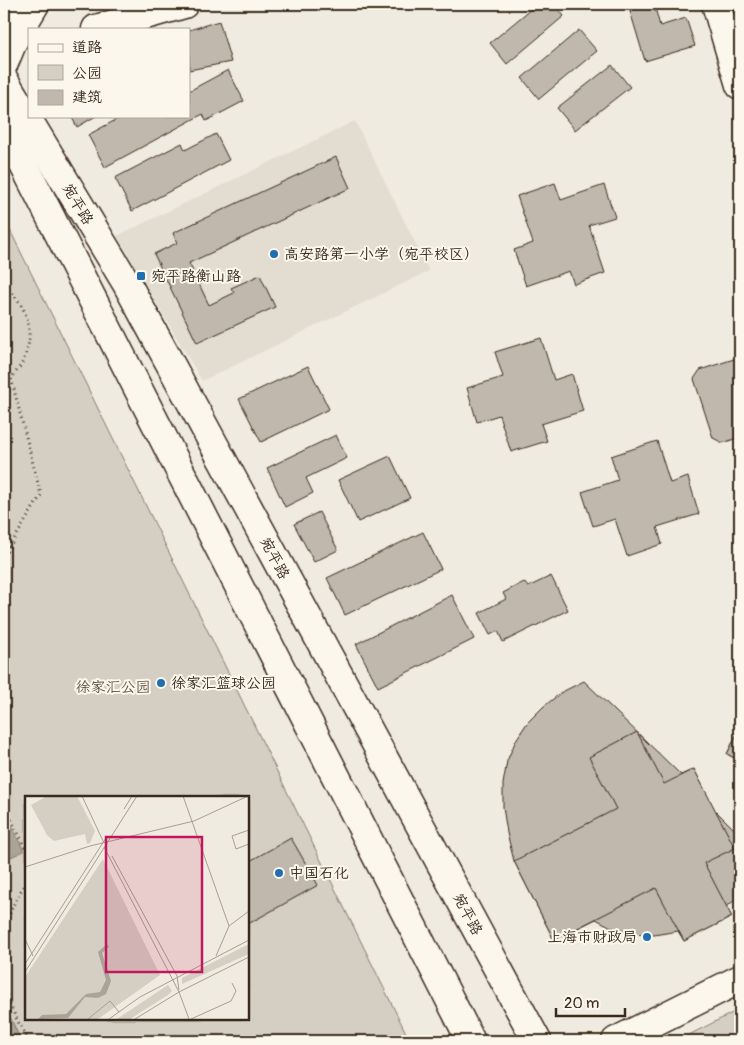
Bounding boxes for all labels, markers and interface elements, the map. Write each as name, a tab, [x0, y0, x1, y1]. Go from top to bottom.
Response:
legend	[28, 28, 190, 118]
text: 道路	[72, 38, 102, 57]
text: 公园	[72, 64, 102, 83]
text: 建筑	[72, 88, 102, 107]
street label: 宛平路	[58, 180, 97, 228]
place label: 高安路第一小学（宛平校区）	[284, 245, 479, 264]
marker: 高安路第一小学（宛平校区）	[268, 248, 280, 260]
place label: 宛平路衡山路	[151, 267, 241, 286]
marker: 宛平路衡山路	[135, 270, 147, 282]
street label: 宛平路	[256, 534, 294, 583]
place label: 徐家汇篮球公园	[171, 674, 276, 693]
marker: 徐家汇篮球公园	[155, 677, 167, 689]
park label: 徐家汇公园	[75, 678, 151, 697]
inset map	[25, 796, 249, 1020]
place label: 中国石化	[289, 864, 349, 883]
marker: 中国石化	[273, 867, 285, 879]
street label: 宛平路	[449, 890, 487, 939]
place label: 上海市财政局	[547, 928, 637, 947]
marker: 上海市财政局	[641, 931, 653, 943]
scale bar	[556, 985, 625, 1017]
text: 20 m	[564, 994, 599, 1013]

